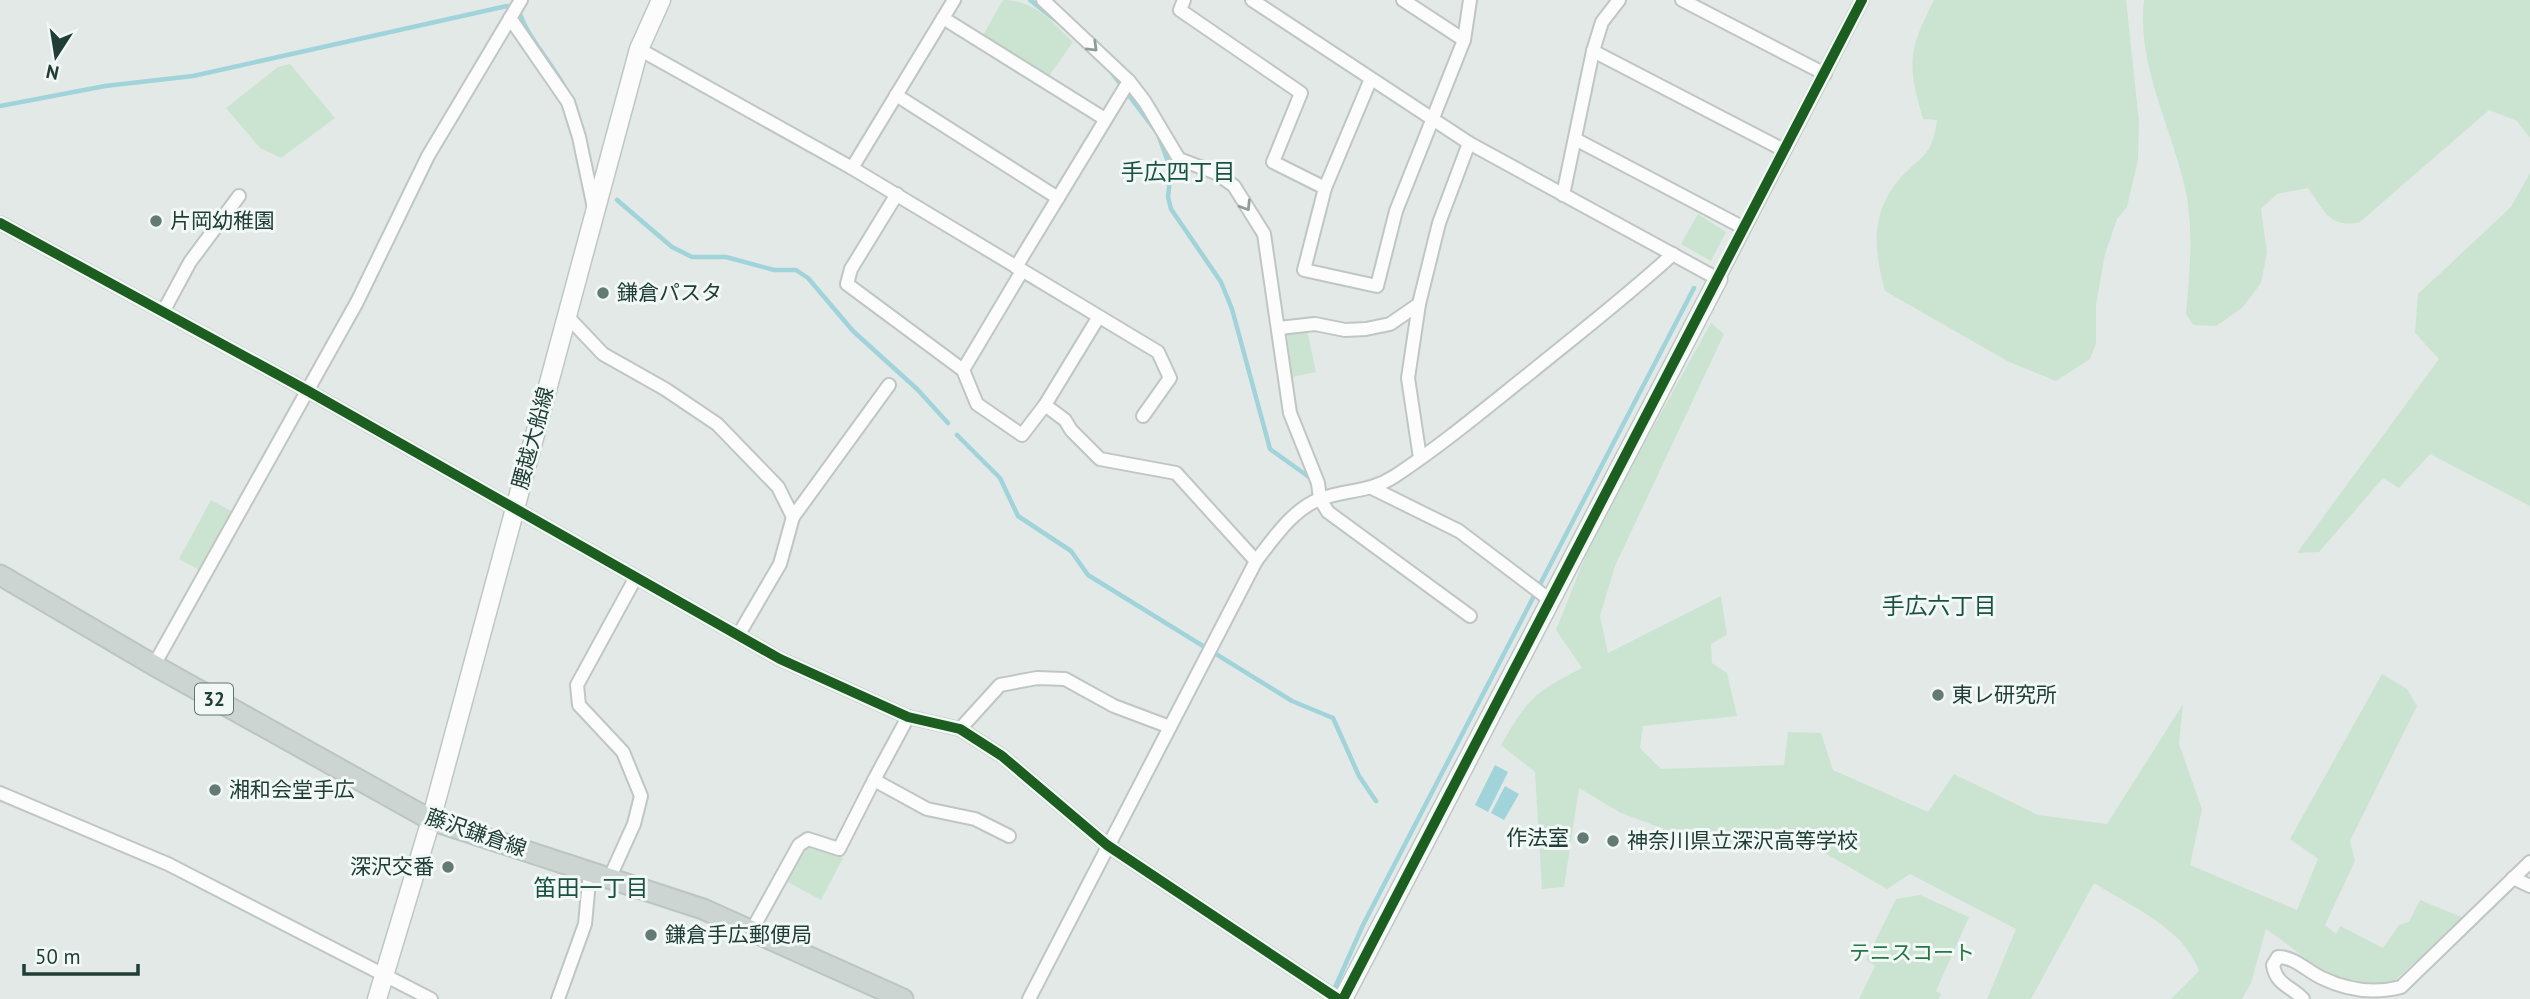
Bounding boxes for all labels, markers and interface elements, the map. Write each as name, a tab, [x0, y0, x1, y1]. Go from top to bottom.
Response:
north arrow	[21, 21, 91, 91]
one-way arrow	[1085, 38, 1098, 51]
text: N	[44, 60, 61, 86]
district label: 手広四丁目	[1121, 157, 1236, 186]
one-way arrow	[1238, 198, 1251, 211]
place label: 片岡幼稚園	[170, 207, 275, 234]
marker: 片岡幼稚園	[148, 213, 164, 229]
place label: 鎌倉パスタ	[617, 279, 722, 306]
marker: 鎌倉パスタ	[595, 285, 611, 301]
street label: 腰越大船線	[506, 384, 559, 492]
district label: 手広六丁目	[1882, 591, 1997, 620]
place label: 東レ研究所	[1952, 681, 2057, 708]
road number: 32	[195, 684, 233, 714]
marker: 東レ研究所	[1930, 687, 1946, 703]
place label: 湘和会堂手広	[229, 776, 355, 803]
marker: 湘和会堂手広	[207, 782, 223, 798]
street label: 藤沢鎌倉線	[422, 803, 530, 862]
place label: 作法室	[1506, 824, 1569, 851]
place label: 神奈川県立深沢高等学校	[1627, 827, 1858, 854]
marker: 作法室	[1575, 830, 1591, 846]
marker: 神奈川県立深沢高等学校	[1605, 833, 1621, 849]
place label: 深沢交番	[350, 853, 434, 880]
marker: 深沢交番	[440, 859, 456, 875]
district label: 笛田一丁目	[534, 873, 649, 902]
place label: 鎌倉手広郵便局	[665, 921, 812, 948]
marker: 鎌倉手広郵便局	[643, 927, 659, 943]
scale bar	[24, 932, 138, 976]
park label: テニスコート	[1849, 939, 1975, 966]
text: 50 m	[35, 943, 81, 970]

